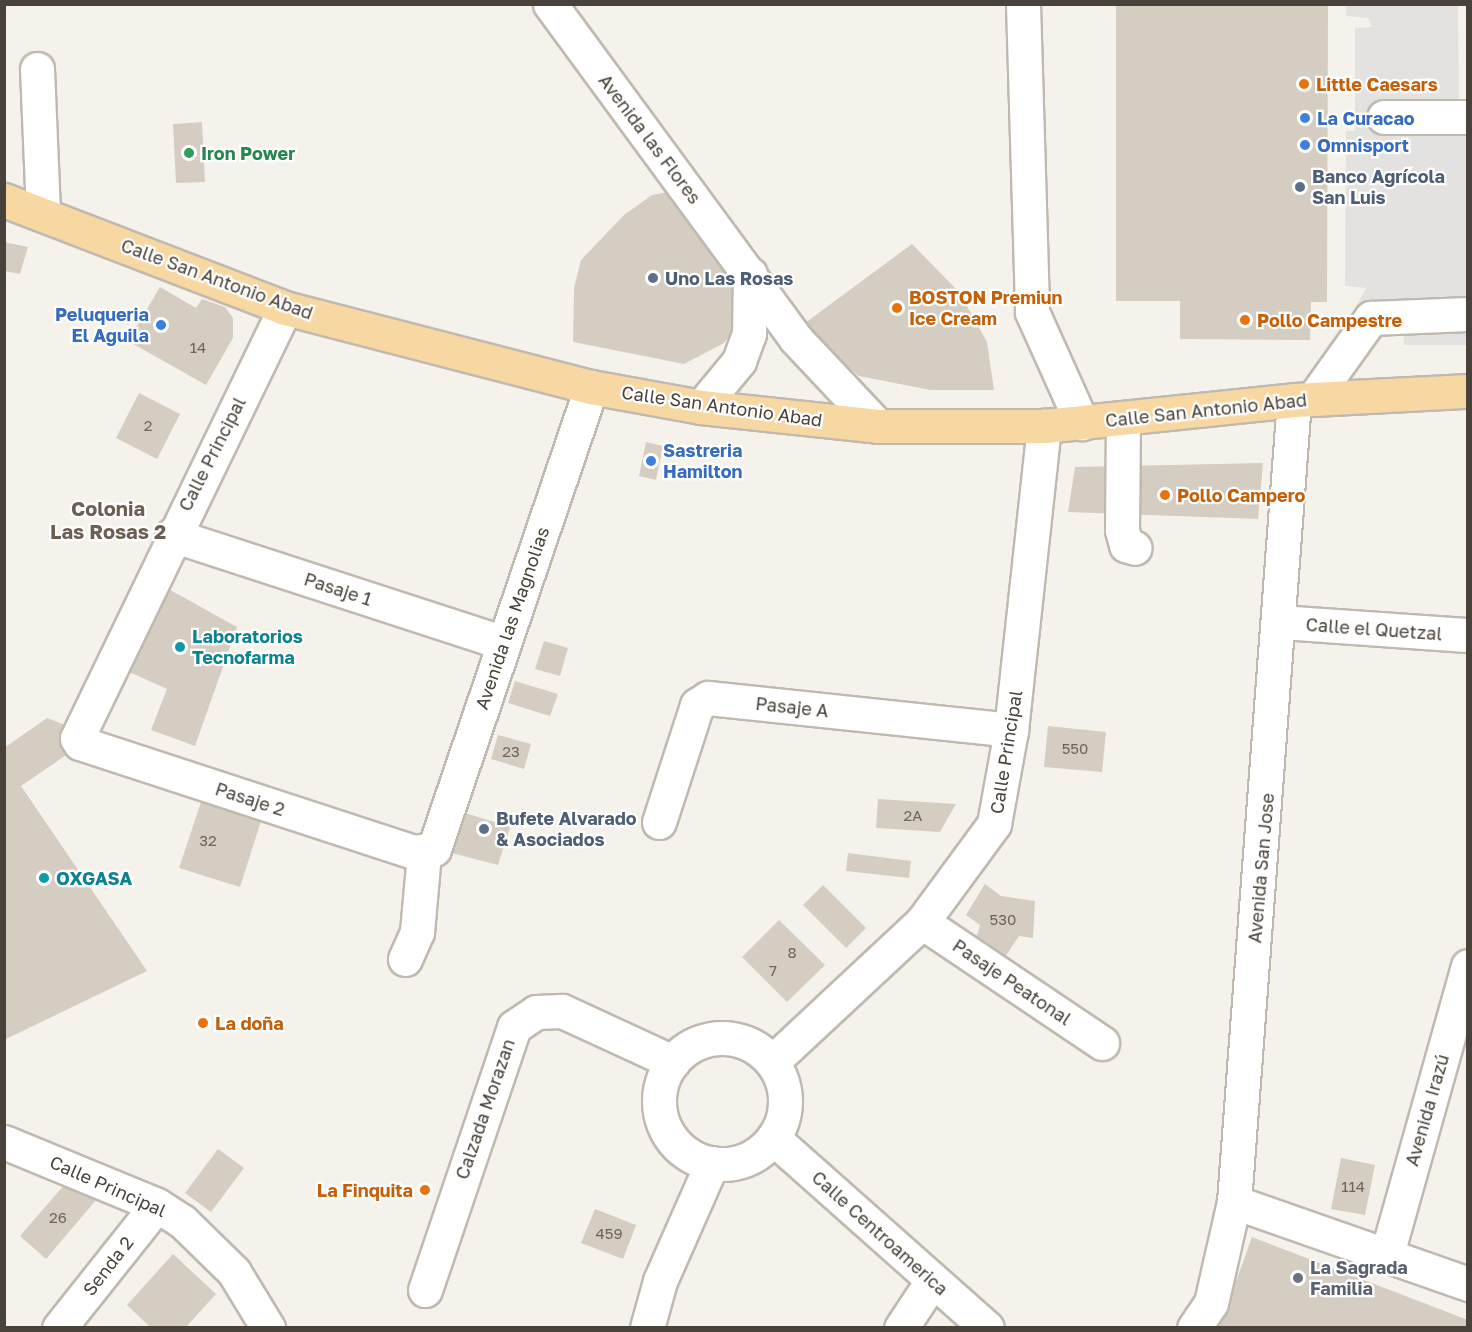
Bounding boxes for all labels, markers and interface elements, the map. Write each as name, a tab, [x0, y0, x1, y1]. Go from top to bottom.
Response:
street label: Avenida las Flores	[594, 70, 706, 208]
place label: Little Caesars	[1316, 73, 1438, 95]
marker: Little Caesars	[1297, 77, 1311, 91]
place label: La Curacao	[1317, 107, 1415, 129]
marker: La Curacao	[1298, 111, 1312, 125]
place label: Omnisport	[1317, 134, 1409, 156]
marker: Omnisport	[1298, 138, 1312, 152]
place label: Iron Power	[201, 142, 295, 164]
marker: Iron Power	[182, 146, 196, 160]
place label: Banco Agrícola San Luis	[1312, 166, 1445, 208]
marker: Banco Agrícola San Luis	[1293, 180, 1307, 194]
street label: Calle San Antonio Abad	[118, 234, 316, 324]
place label: Uno Las Rosas	[665, 267, 793, 289]
marker: Uno Las Rosas	[646, 271, 660, 285]
place label: BOSTON Premiun Ice Cream	[909, 287, 1062, 330]
marker: BOSTON Premiun Ice Cream	[890, 301, 904, 315]
place label: Peluqueria El Aguila	[55, 304, 149, 346]
place label: Pollo Campestre	[1257, 309, 1402, 331]
marker: Pollo Campestre	[1238, 313, 1252, 327]
marker: Peluqueria El Aguila	[154, 318, 168, 332]
house number: 14	[190, 339, 206, 357]
street label: Calle San Antonio Abad	[620, 381, 824, 431]
street label: Calle San Antonio Abad	[1104, 389, 1308, 431]
street label: Calle Principal	[174, 393, 250, 515]
house number: 2	[144, 417, 152, 435]
place label: Sastreria Hamilton	[663, 440, 742, 482]
marker: Sastreria Hamilton	[644, 454, 658, 468]
place label: Pollo Campero	[1177, 484, 1305, 506]
marker: Pollo Campero	[1158, 488, 1172, 502]
district label: Colonia Las Rosas 2	[50, 496, 166, 543]
street label: Avenida las Magnolias	[471, 524, 553, 712]
street label: Pasaje 1	[301, 568, 375, 610]
street label: Calle el Quetzal	[1305, 613, 1443, 645]
place label: Laboratorios Tecnofarma	[192, 626, 303, 668]
marker: Laboratorios Tecnofarma	[173, 640, 187, 654]
street label: Calle Principal	[986, 689, 1026, 815]
street label: Pasaje A	[754, 692, 830, 722]
house number: 550	[1062, 740, 1088, 758]
house number: 23	[502, 743, 520, 761]
street label: Pasaje 2	[213, 778, 287, 820]
street label: Avenida San Jose	[1244, 792, 1278, 944]
house number: 2A	[904, 807, 922, 825]
place label: Bufete Alvarado & Asociados	[496, 808, 637, 850]
marker: Bufete Alvarado & Asociados	[477, 822, 491, 836]
house number: 32	[199, 832, 217, 850]
place label: OXGASA	[56, 867, 132, 889]
marker: OXGASA	[37, 871, 51, 885]
house number: 530	[990, 911, 1016, 929]
street label: Pasaje Peatonal	[949, 934, 1075, 1030]
house number: 8	[787, 944, 797, 962]
house number: 7	[769, 962, 777, 980]
place label: La doña	[215, 1012, 284, 1034]
marker: La doña	[196, 1016, 210, 1030]
street label: Calzada Morazan	[451, 1036, 519, 1182]
street label: Avenida Irazú	[1401, 1052, 1453, 1168]
street label: Calle Principal	[46, 1151, 170, 1221]
street label: Calle Centroamerica	[808, 1166, 952, 1300]
house number: 114	[1341, 1178, 1365, 1196]
place label: La Finquita	[317, 1179, 413, 1201]
marker: La Finquita	[418, 1183, 432, 1197]
house number: 26	[49, 1209, 67, 1227]
house number: 459	[596, 1225, 622, 1243]
street label: Senda 2	[78, 1232, 138, 1300]
place label: La Sagrada Familia	[1310, 1257, 1408, 1300]
marker: La Sagrada Familia	[1291, 1271, 1305, 1285]

